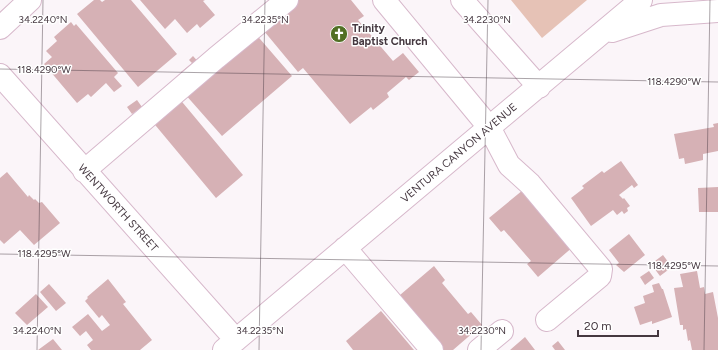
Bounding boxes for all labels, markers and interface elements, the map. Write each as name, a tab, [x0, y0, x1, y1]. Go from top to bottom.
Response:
text: 34.2240°N	[19, 13, 67, 26]
text: 34.2235°N	[241, 13, 289, 26]
text: 34.2230°N	[463, 13, 511, 26]
place label: Trinity Baptist Church	[352, 22, 428, 48]
church icon: Trinity Baptist Church	[329, 24, 349, 44]
text: 118.4290°W	[17, 63, 71, 76]
text: 118.4290°W	[647, 75, 701, 88]
street label: VENTURA CANYON AVENUE	[398, 101, 520, 205]
street label: WENTWORTH STREET	[75, 161, 161, 255]
text: 118.4295°W	[18, 247, 71, 260]
text: 118.4295°W	[648, 259, 701, 272]
scale bar	[578, 312, 658, 338]
text: 20 m	[584, 319, 612, 333]
text: 34.2240°N	[13, 324, 61, 337]
text: 34.2235°N	[236, 324, 284, 337]
text: 34.2230°N	[458, 324, 506, 337]

